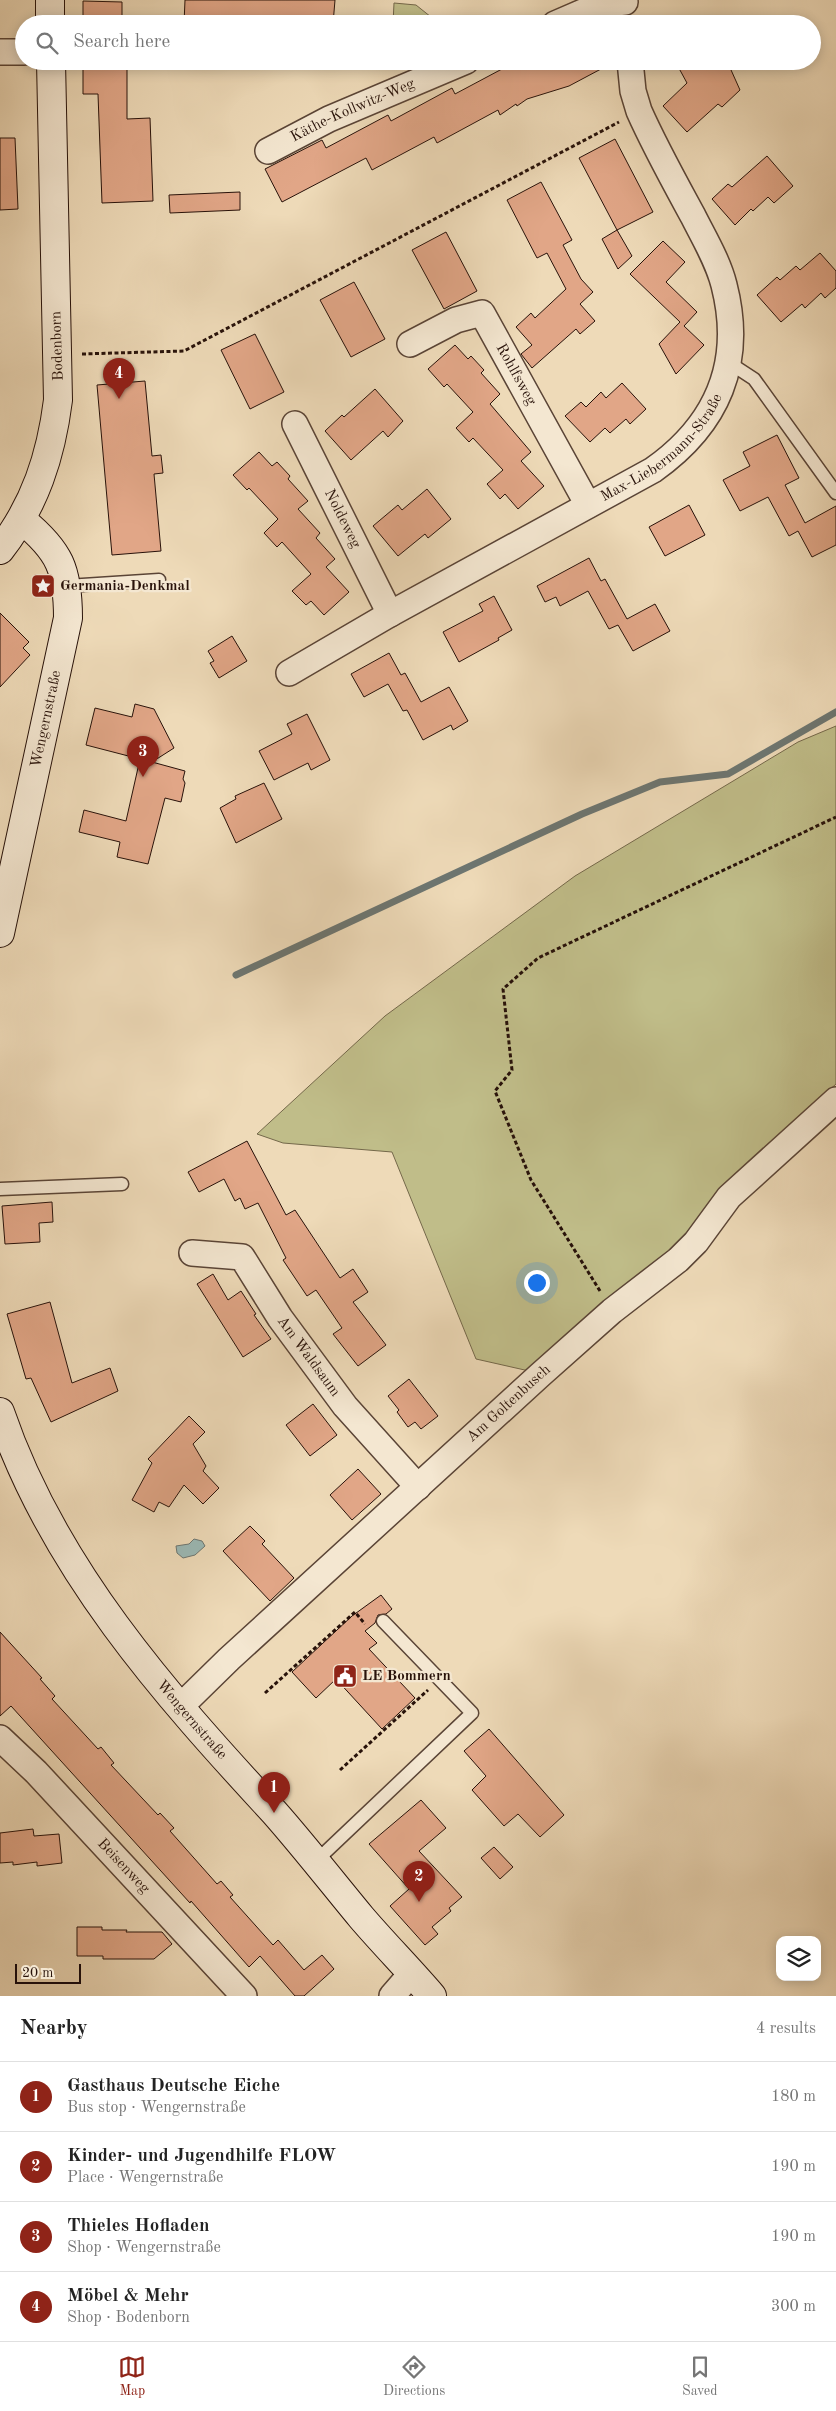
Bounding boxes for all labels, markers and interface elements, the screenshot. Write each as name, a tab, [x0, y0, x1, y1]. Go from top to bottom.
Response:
search box	[15, 15, 821, 70]
icon: search	[33, 29, 61, 57]
text: Search here	[73, 33, 170, 52]
street label: Käthe-Kollwitz-Weg	[288, 76, 417, 145]
street label: Bodenborn	[49, 311, 67, 381]
street label: Rohlfsweg	[493, 341, 539, 408]
pin: 4	[103, 358, 135, 399]
street label: Max-Liebermann-Straße	[598, 391, 725, 505]
street label: Noldeweg	[321, 487, 363, 551]
place icon: Germania-Denkmal	[30, 573, 56, 599]
place label: Germania-Denkmal	[60, 579, 190, 594]
street label: Wengernstraße	[28, 669, 64, 769]
pin: 3	[127, 736, 159, 777]
your location	[524, 1270, 550, 1296]
street label: Am Waldsaum	[274, 1314, 343, 1400]
street label: Am Goltenbusch	[464, 1362, 553, 1445]
public building icon: LE Bommern	[332, 1663, 358, 1689]
place label: LE Bommern	[362, 1669, 451, 1684]
street label: Wengernstraße	[154, 1677, 230, 1762]
pin: 1	[258, 1772, 290, 1813]
street label: Beisenweg	[95, 1836, 152, 1896]
pin: 2	[403, 1861, 435, 1902]
map controls	[776, 1936, 821, 1981]
button: layers	[776, 1936, 821, 1981]
scale bar	[15, 1961, 81, 1984]
text: 20 m	[22, 1966, 53, 1980]
text: Nearby	[20, 2018, 88, 2039]
text: 4 results	[756, 2021, 816, 2037]
text: Gasthaus Deutsche Eiche	[67, 2077, 280, 2096]
text: 1	[31, 2089, 41, 2105]
text: 180 m	[771, 2089, 816, 2105]
text: Bus stop · Wengernstraße	[67, 2100, 246, 2116]
text: Kinder- und Jugendhilfe FLOW	[67, 2147, 336, 2166]
text: 2	[31, 2159, 41, 2175]
text: 190 m	[771, 2159, 816, 2175]
text: Place · Wengernstraße	[67, 2170, 223, 2186]
text: Thieles Hofladen	[67, 2217, 210, 2236]
text: 3	[31, 2229, 41, 2245]
text: 190 m	[771, 2229, 816, 2245]
text: Shop · Wengernstraße	[67, 2240, 221, 2256]
text: Möbel & Mehr	[67, 2287, 189, 2306]
text: 4	[31, 2299, 41, 2315]
text: 300 m	[771, 2299, 816, 2315]
text: Shop · Bodenborn	[67, 2310, 190, 2326]
tab: Map	[118, 2353, 146, 2400]
tab: Directions	[383, 2353, 445, 2400]
tab: Saved	[682, 2353, 718, 2400]

